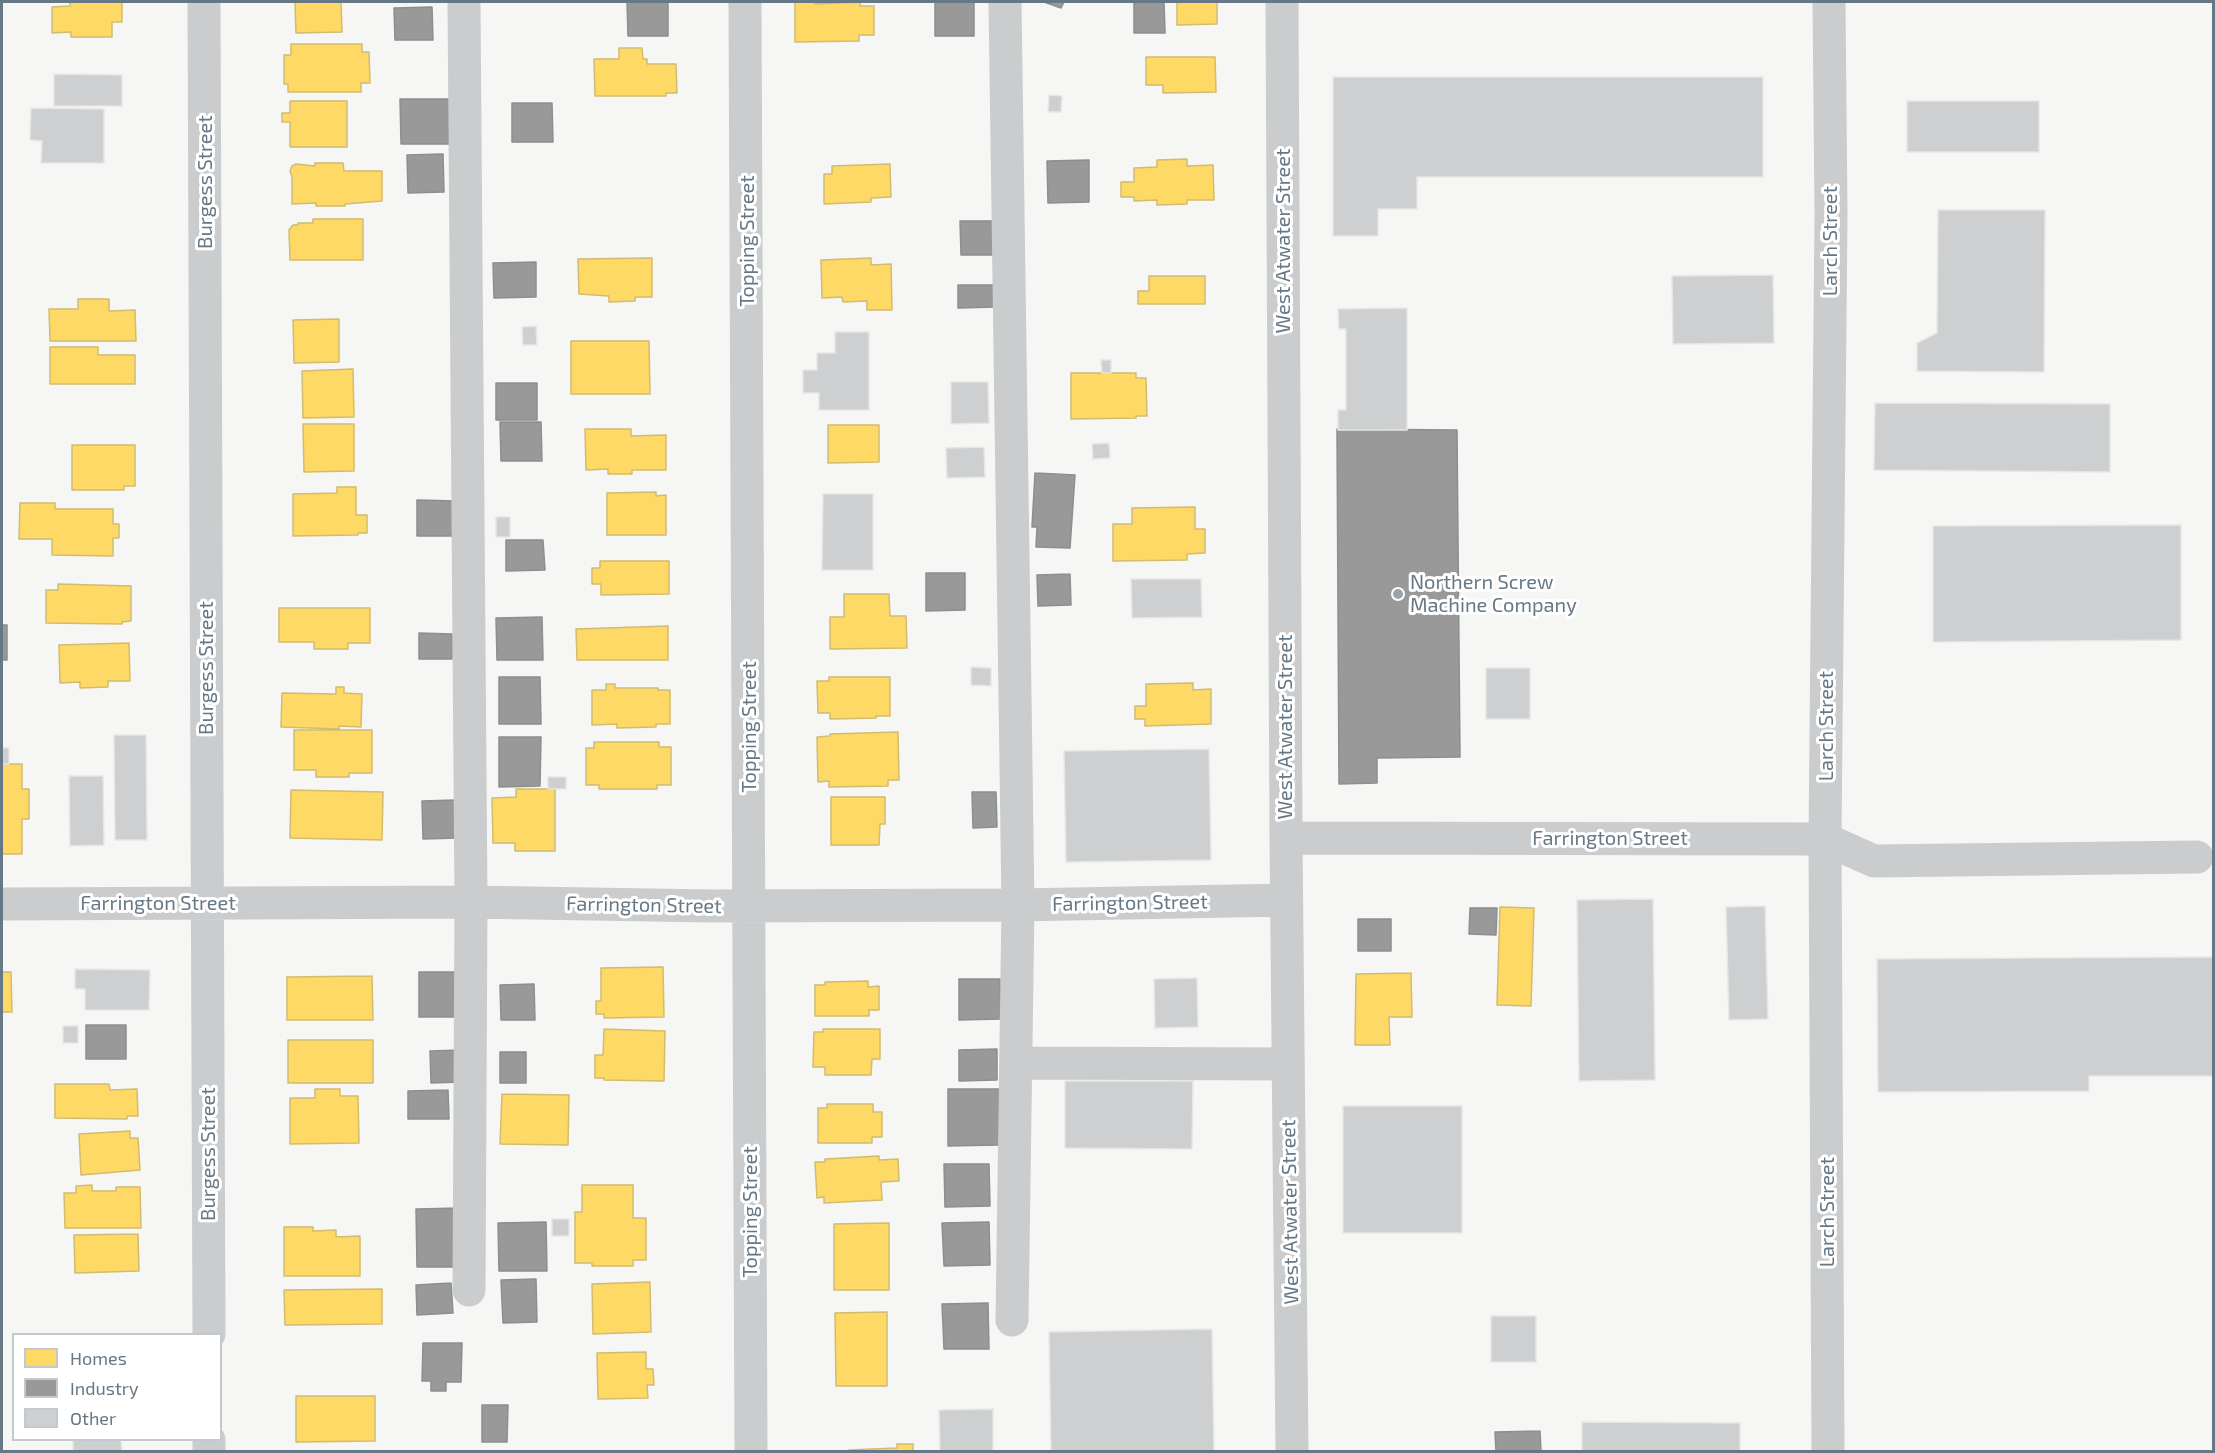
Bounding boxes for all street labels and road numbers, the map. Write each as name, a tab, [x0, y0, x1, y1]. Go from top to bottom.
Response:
street label: Burgess Street	[193, 115, 217, 249]
street label: West Atwater Street	[1271, 148, 1295, 334]
street label: Topping Street	[735, 175, 759, 307]
street label: Larch Street	[1818, 186, 1842, 296]
street label: Burgess Street	[194, 601, 218, 735]
street label: West Atwater Street	[1273, 634, 1297, 820]
street label: Topping Street	[737, 661, 761, 793]
street label: Larch Street	[1814, 671, 1838, 781]
street label: Farrington Street	[1532, 826, 1688, 850]
street label: Farrington Street	[1052, 890, 1208, 916]
street label: Farrington Street	[80, 891, 236, 915]
street label: Farrington Street	[566, 892, 722, 918]
street label: Burgess Street	[196, 1087, 220, 1221]
street label: West Atwater Street	[1276, 1119, 1304, 1305]
street label: Topping Street	[738, 1146, 762, 1278]
street label: Larch Street	[1815, 1157, 1839, 1267]

